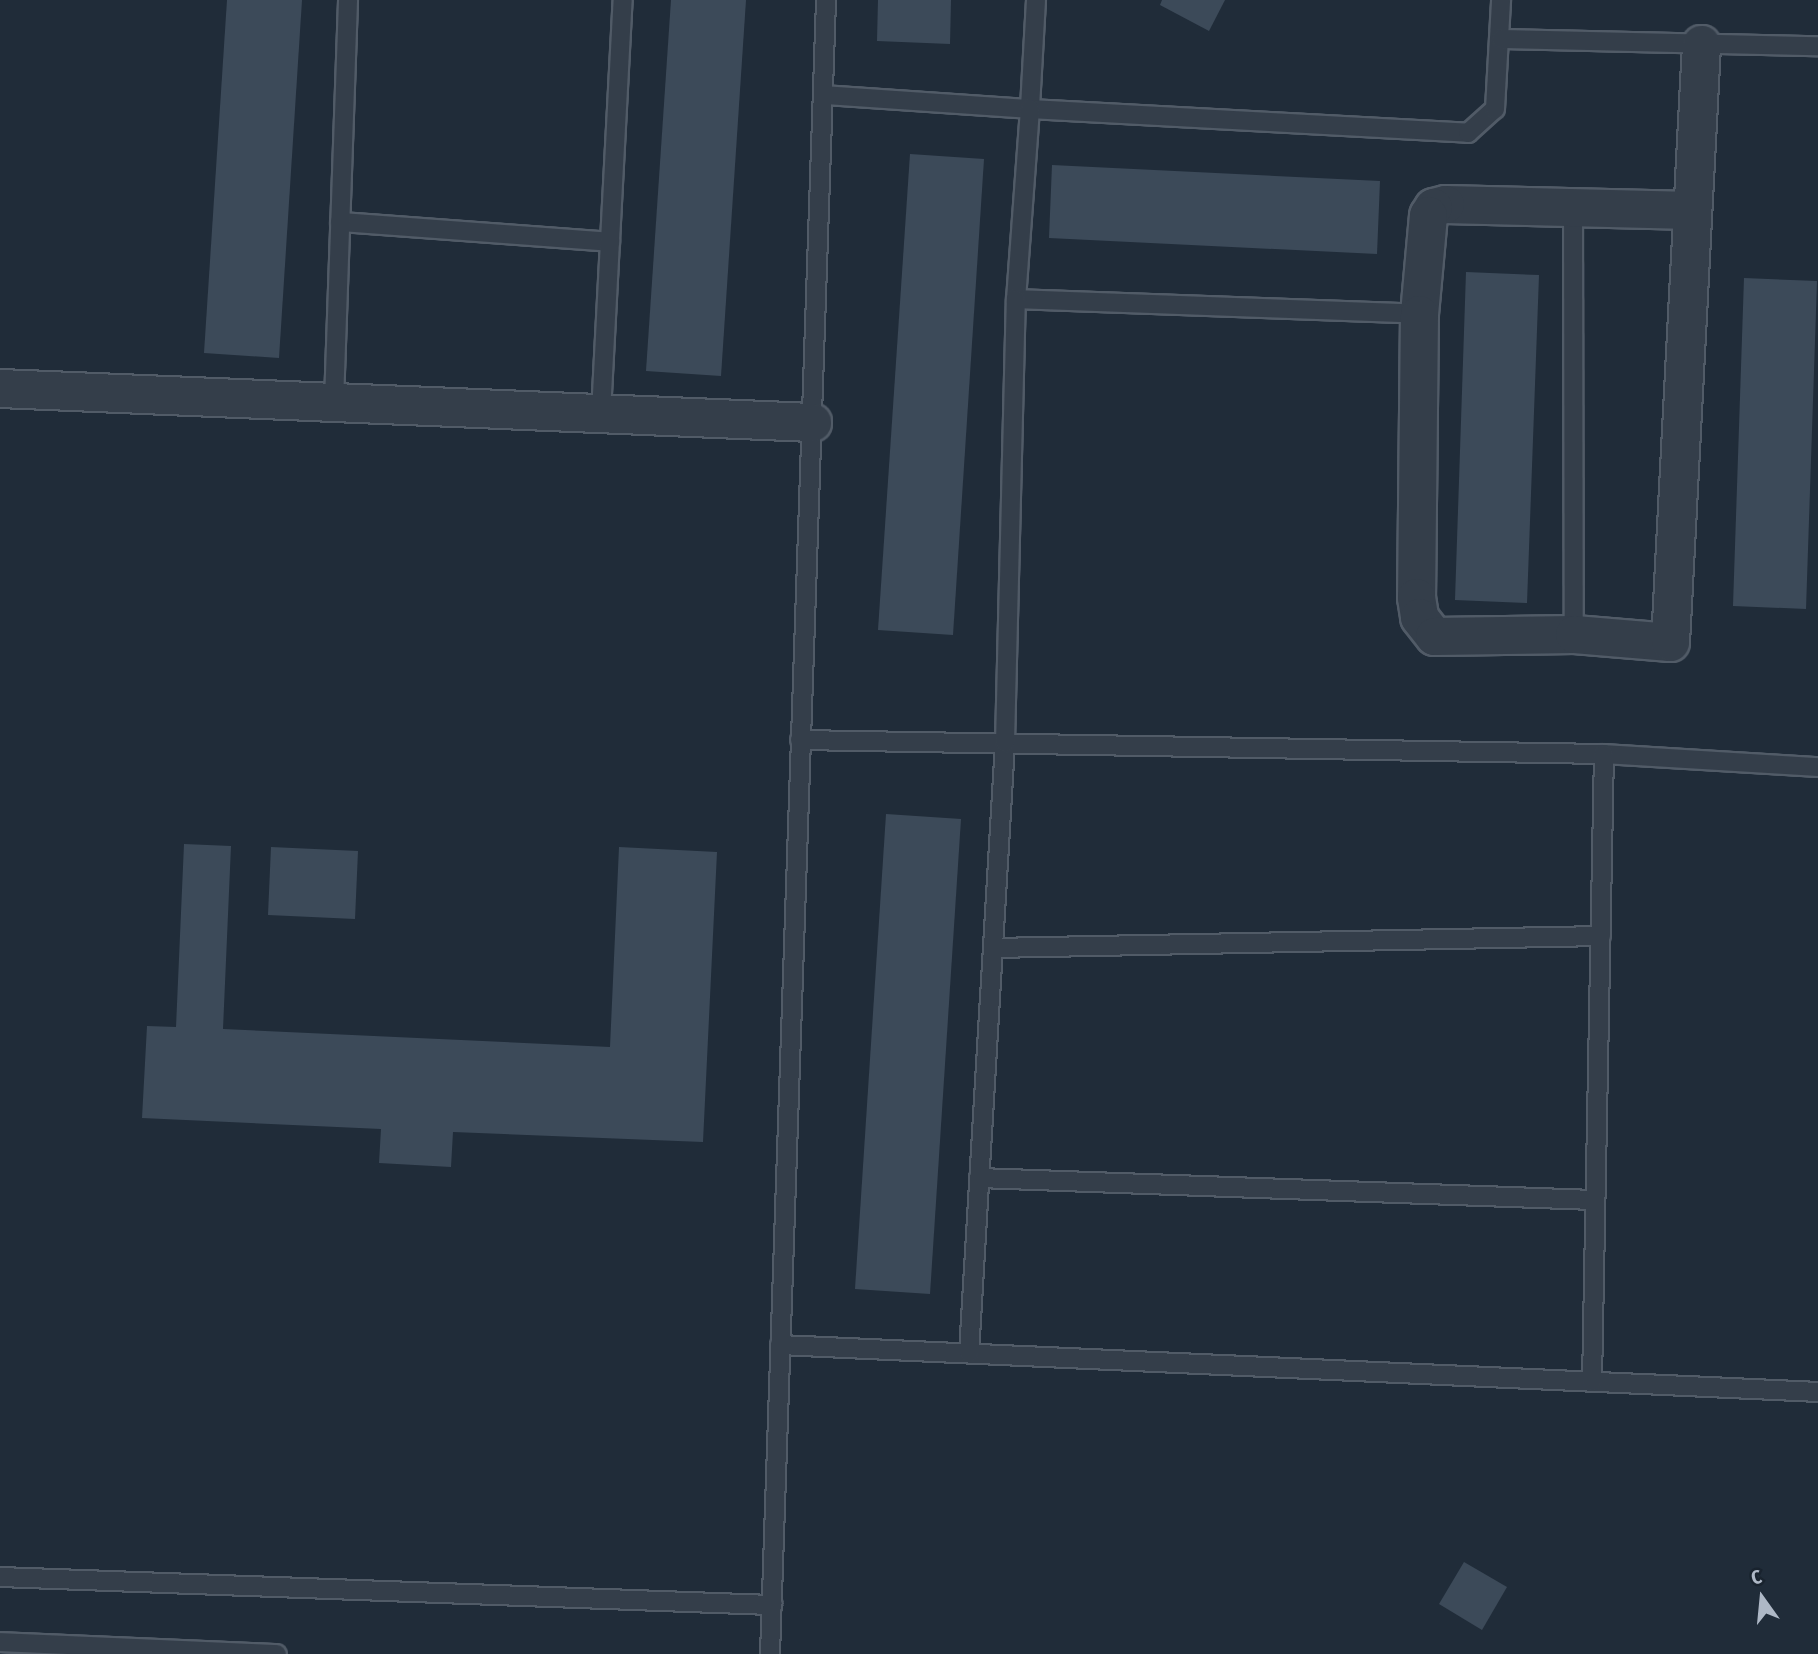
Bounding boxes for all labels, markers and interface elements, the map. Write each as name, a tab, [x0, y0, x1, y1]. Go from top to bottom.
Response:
north arrow	[1727, 1563, 1797, 1633]
text: С	[1749, 1565, 1764, 1590]

